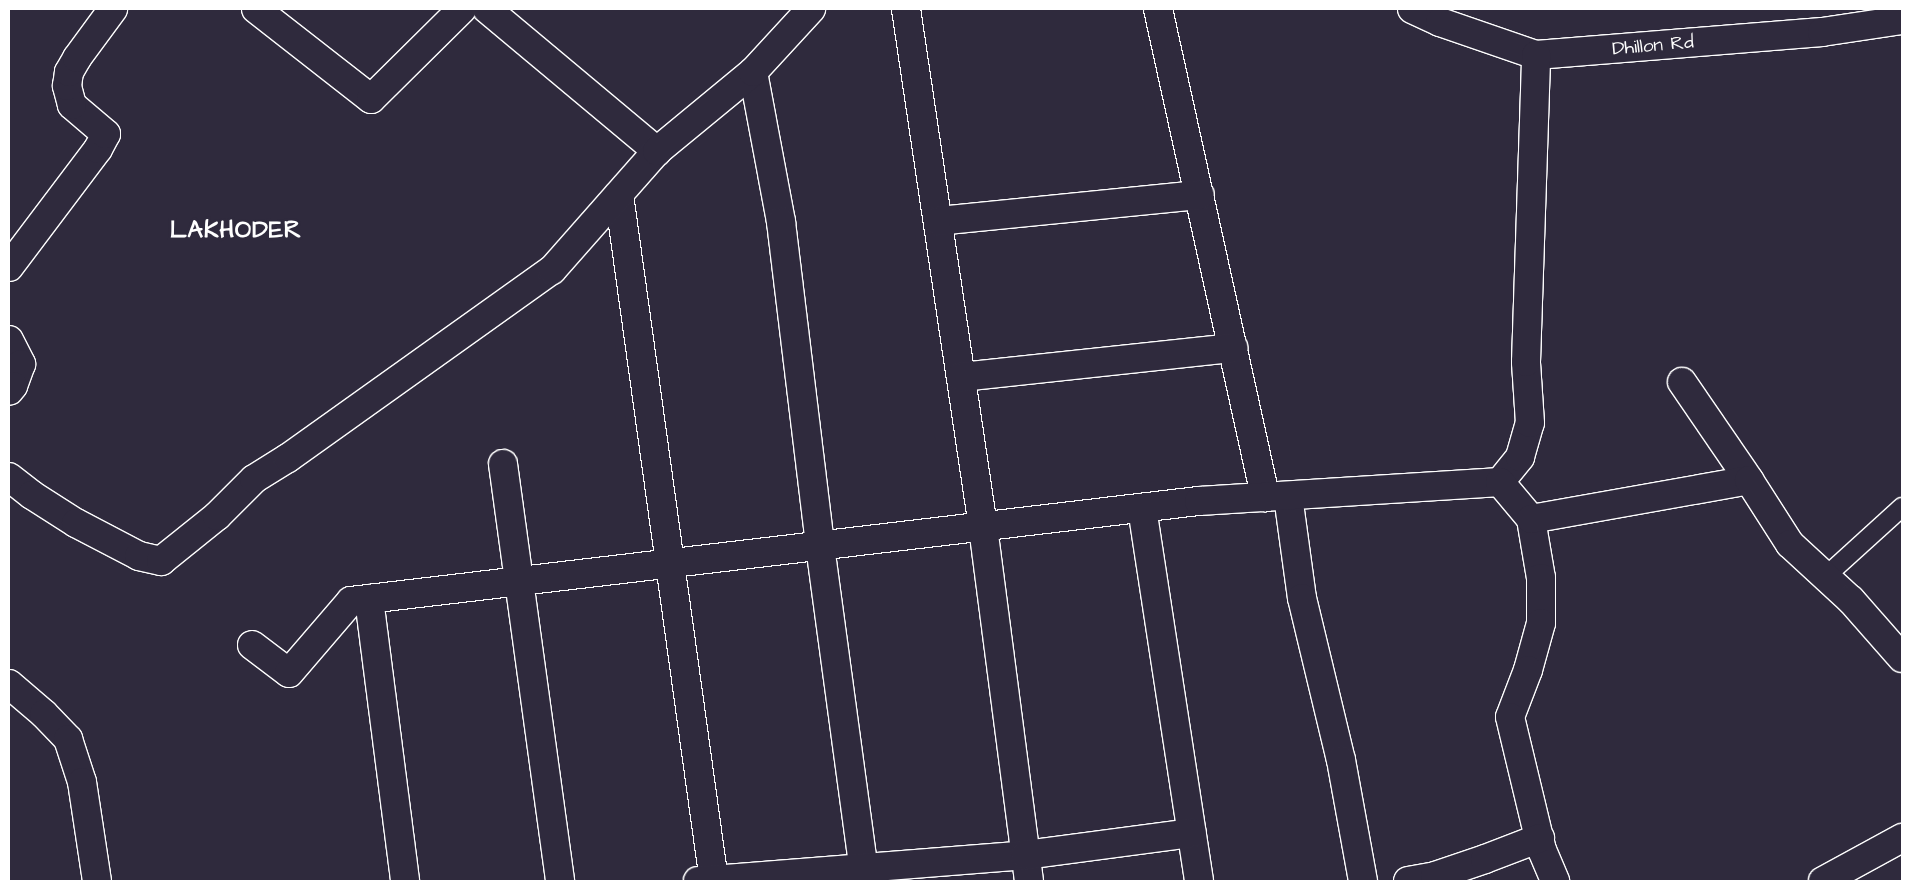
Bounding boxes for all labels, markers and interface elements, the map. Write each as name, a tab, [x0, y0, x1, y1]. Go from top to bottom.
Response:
street label: Dhillon Rd	[1611, 31, 1695, 61]
district label: LAKHODER	[169, 217, 303, 245]

